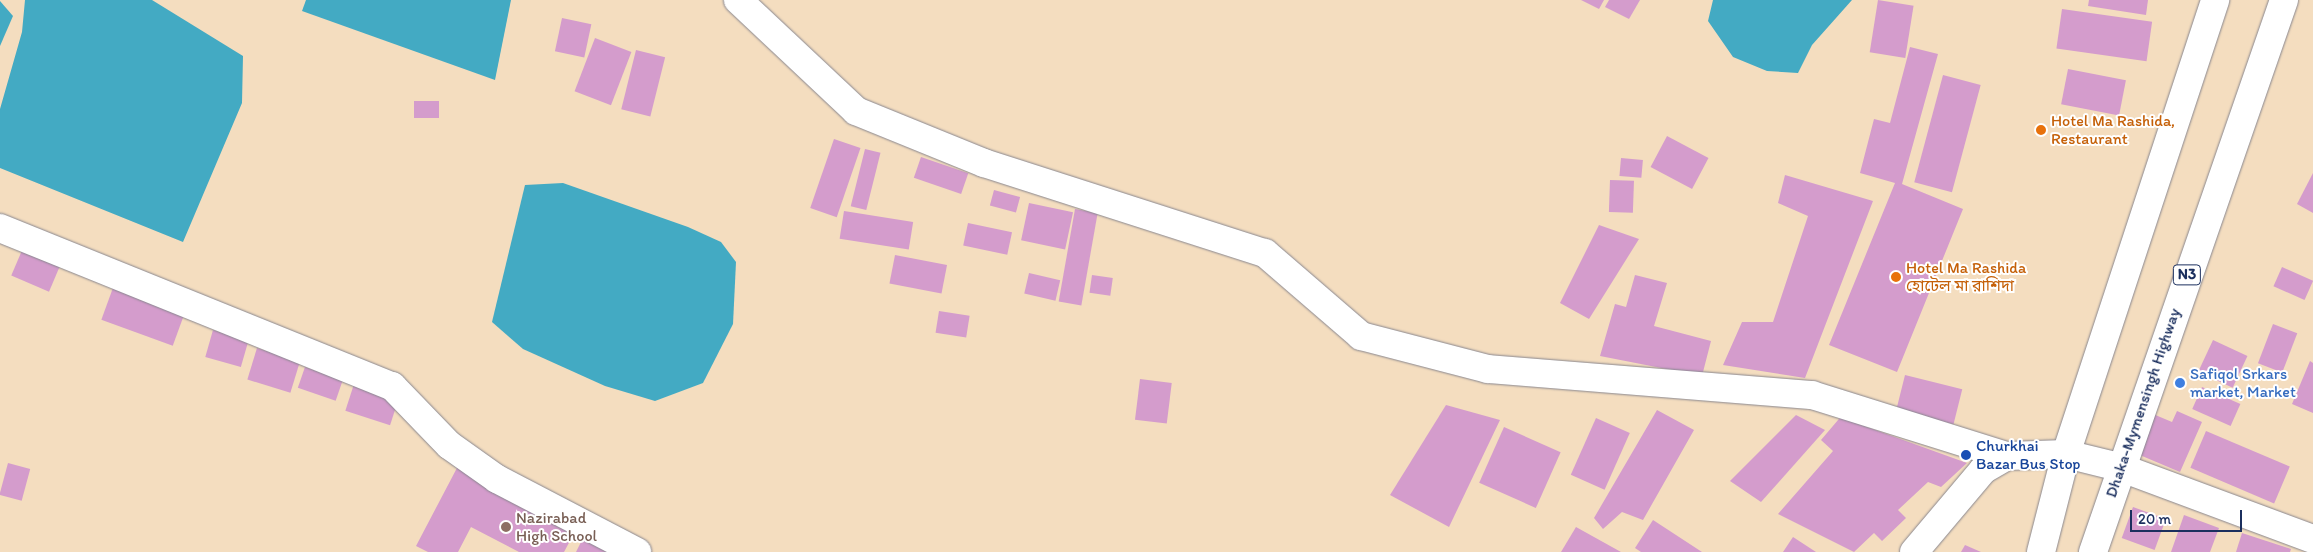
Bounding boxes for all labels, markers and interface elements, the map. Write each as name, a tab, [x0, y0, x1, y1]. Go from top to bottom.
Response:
place label: Hotel Ma Rashida, Restaurant	[2051, 111, 2175, 149]
marker: Hotel Ma Rashida, Restaurant	[2035, 124, 2047, 136]
place label: Hotel Ma Rashida হোটেল মা রাশিদা	[1906, 258, 2026, 296]
road number: N3	[2172, 262, 2202, 288]
marker: Hotel Ma Rashida হোটেল মা রাশিদা	[1890, 271, 1902, 283]
street label: Dhaka-Mymensingh Highway	[2102, 306, 2184, 500]
place label: Safiqol Srkars market, Market	[2190, 364, 2296, 402]
marker: Safiqol Srkars market, Market	[2174, 377, 2186, 389]
place label: Churkhai Bazar Bus Stop	[1976, 436, 2081, 474]
marker: Churkhai Bazar Bus Stop	[1960, 449, 1972, 461]
scale bar	[2133, 500, 2246, 532]
place label: Nazirabad High School	[516, 508, 597, 546]
text: 20 m	[2138, 510, 2171, 528]
marker: Nazirabad High School	[500, 521, 512, 533]

